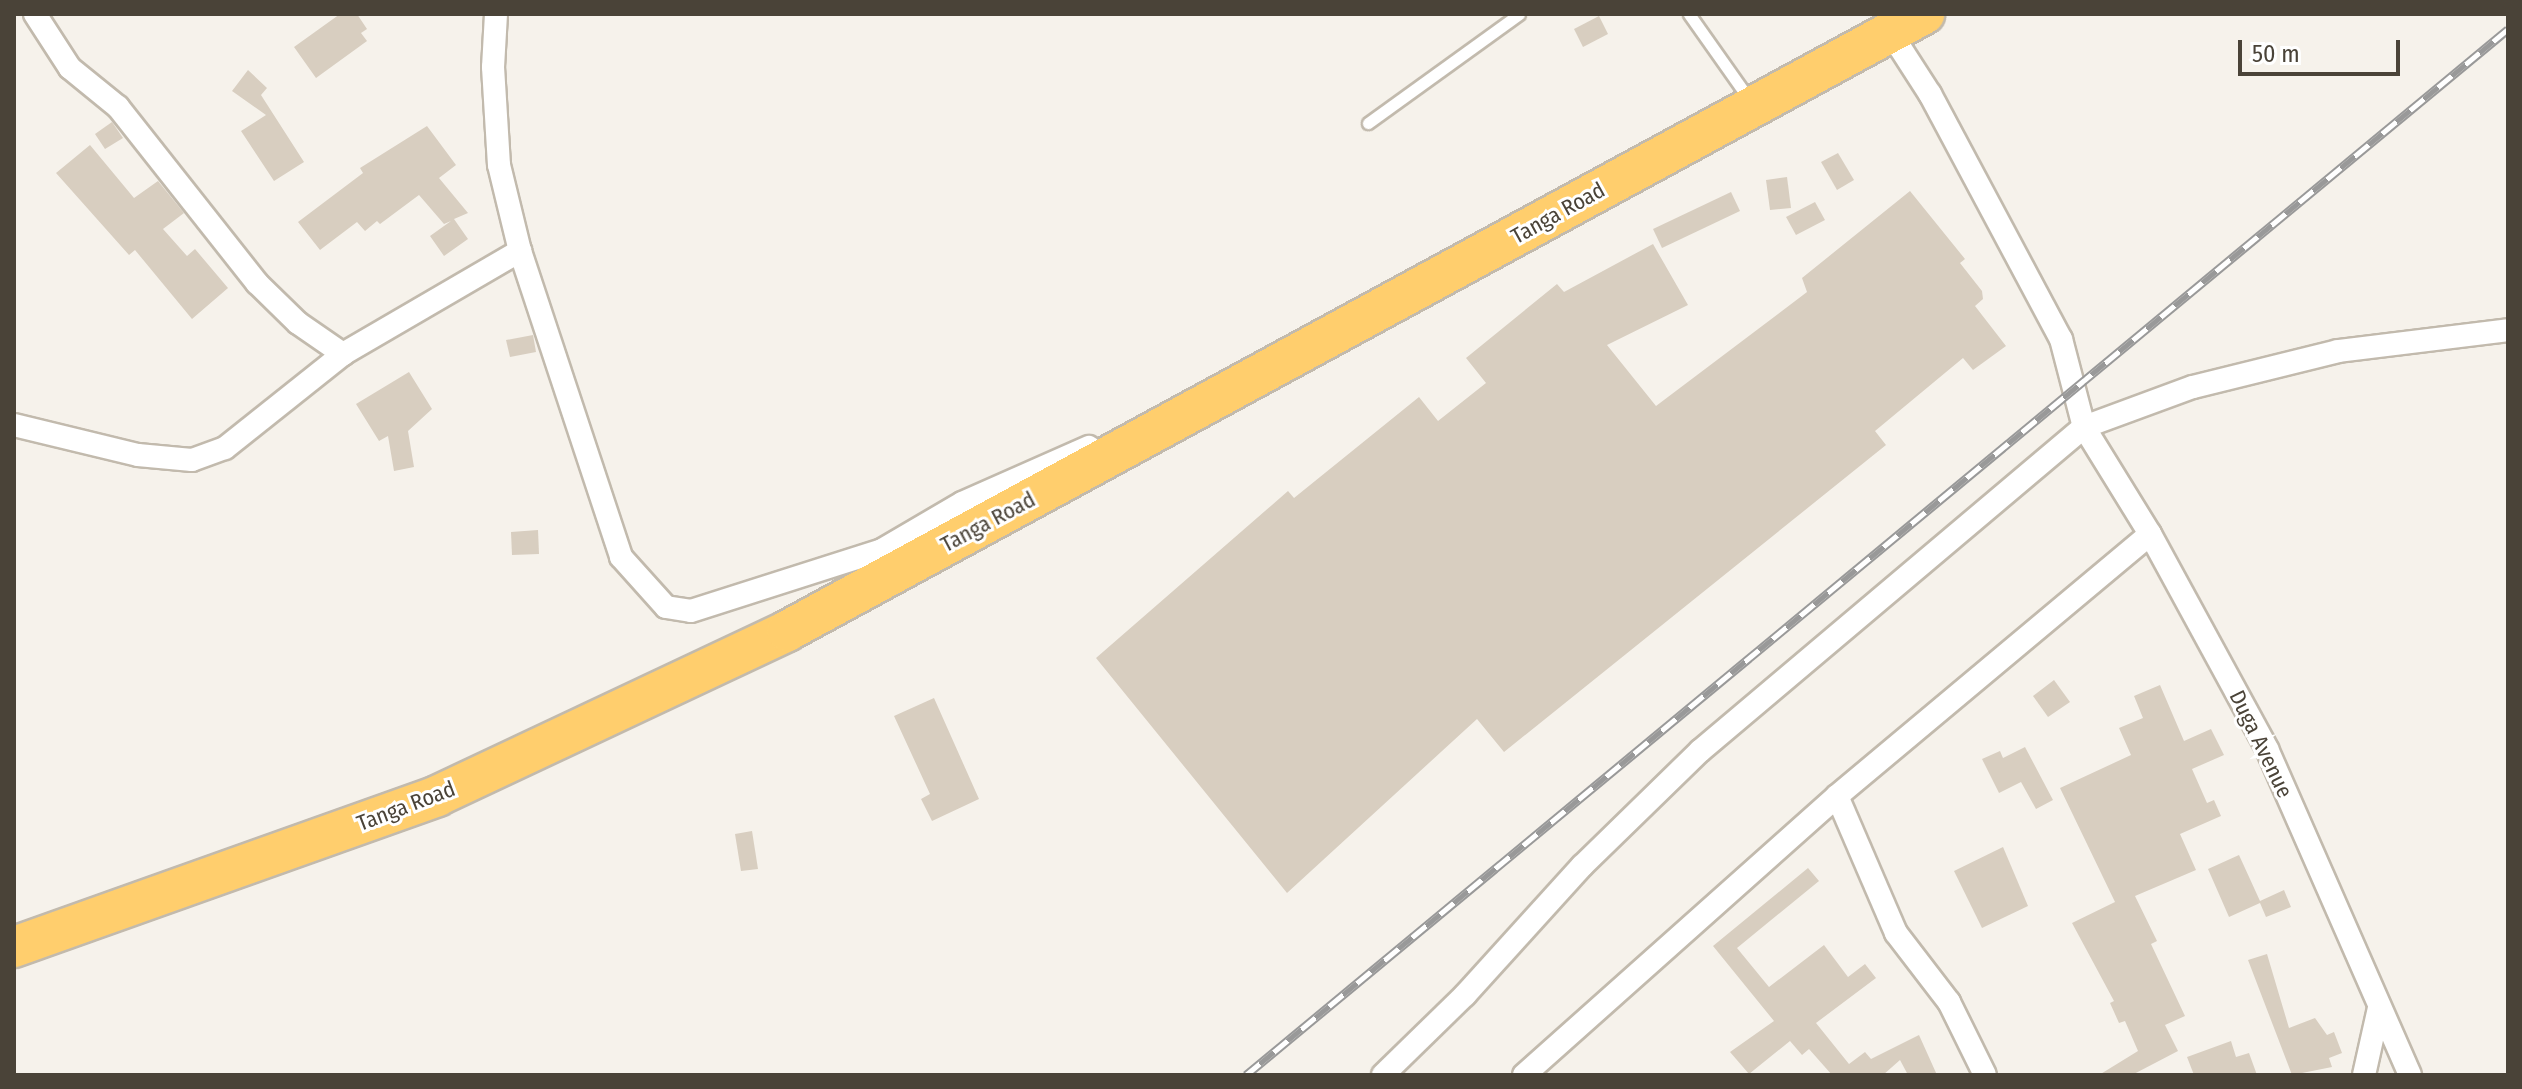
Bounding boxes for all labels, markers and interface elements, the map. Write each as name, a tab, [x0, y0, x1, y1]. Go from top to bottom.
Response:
scale bar	[2242, 24, 2404, 74]
text: 50 m	[2252, 40, 2300, 68]
street label: Tanga Road	[1507, 177, 1609, 249]
street label: Tanga Road	[936, 486, 1040, 558]
street label: Duga Avenue	[2224, 686, 2298, 802]
street label: Tanga Road	[353, 775, 459, 837]

